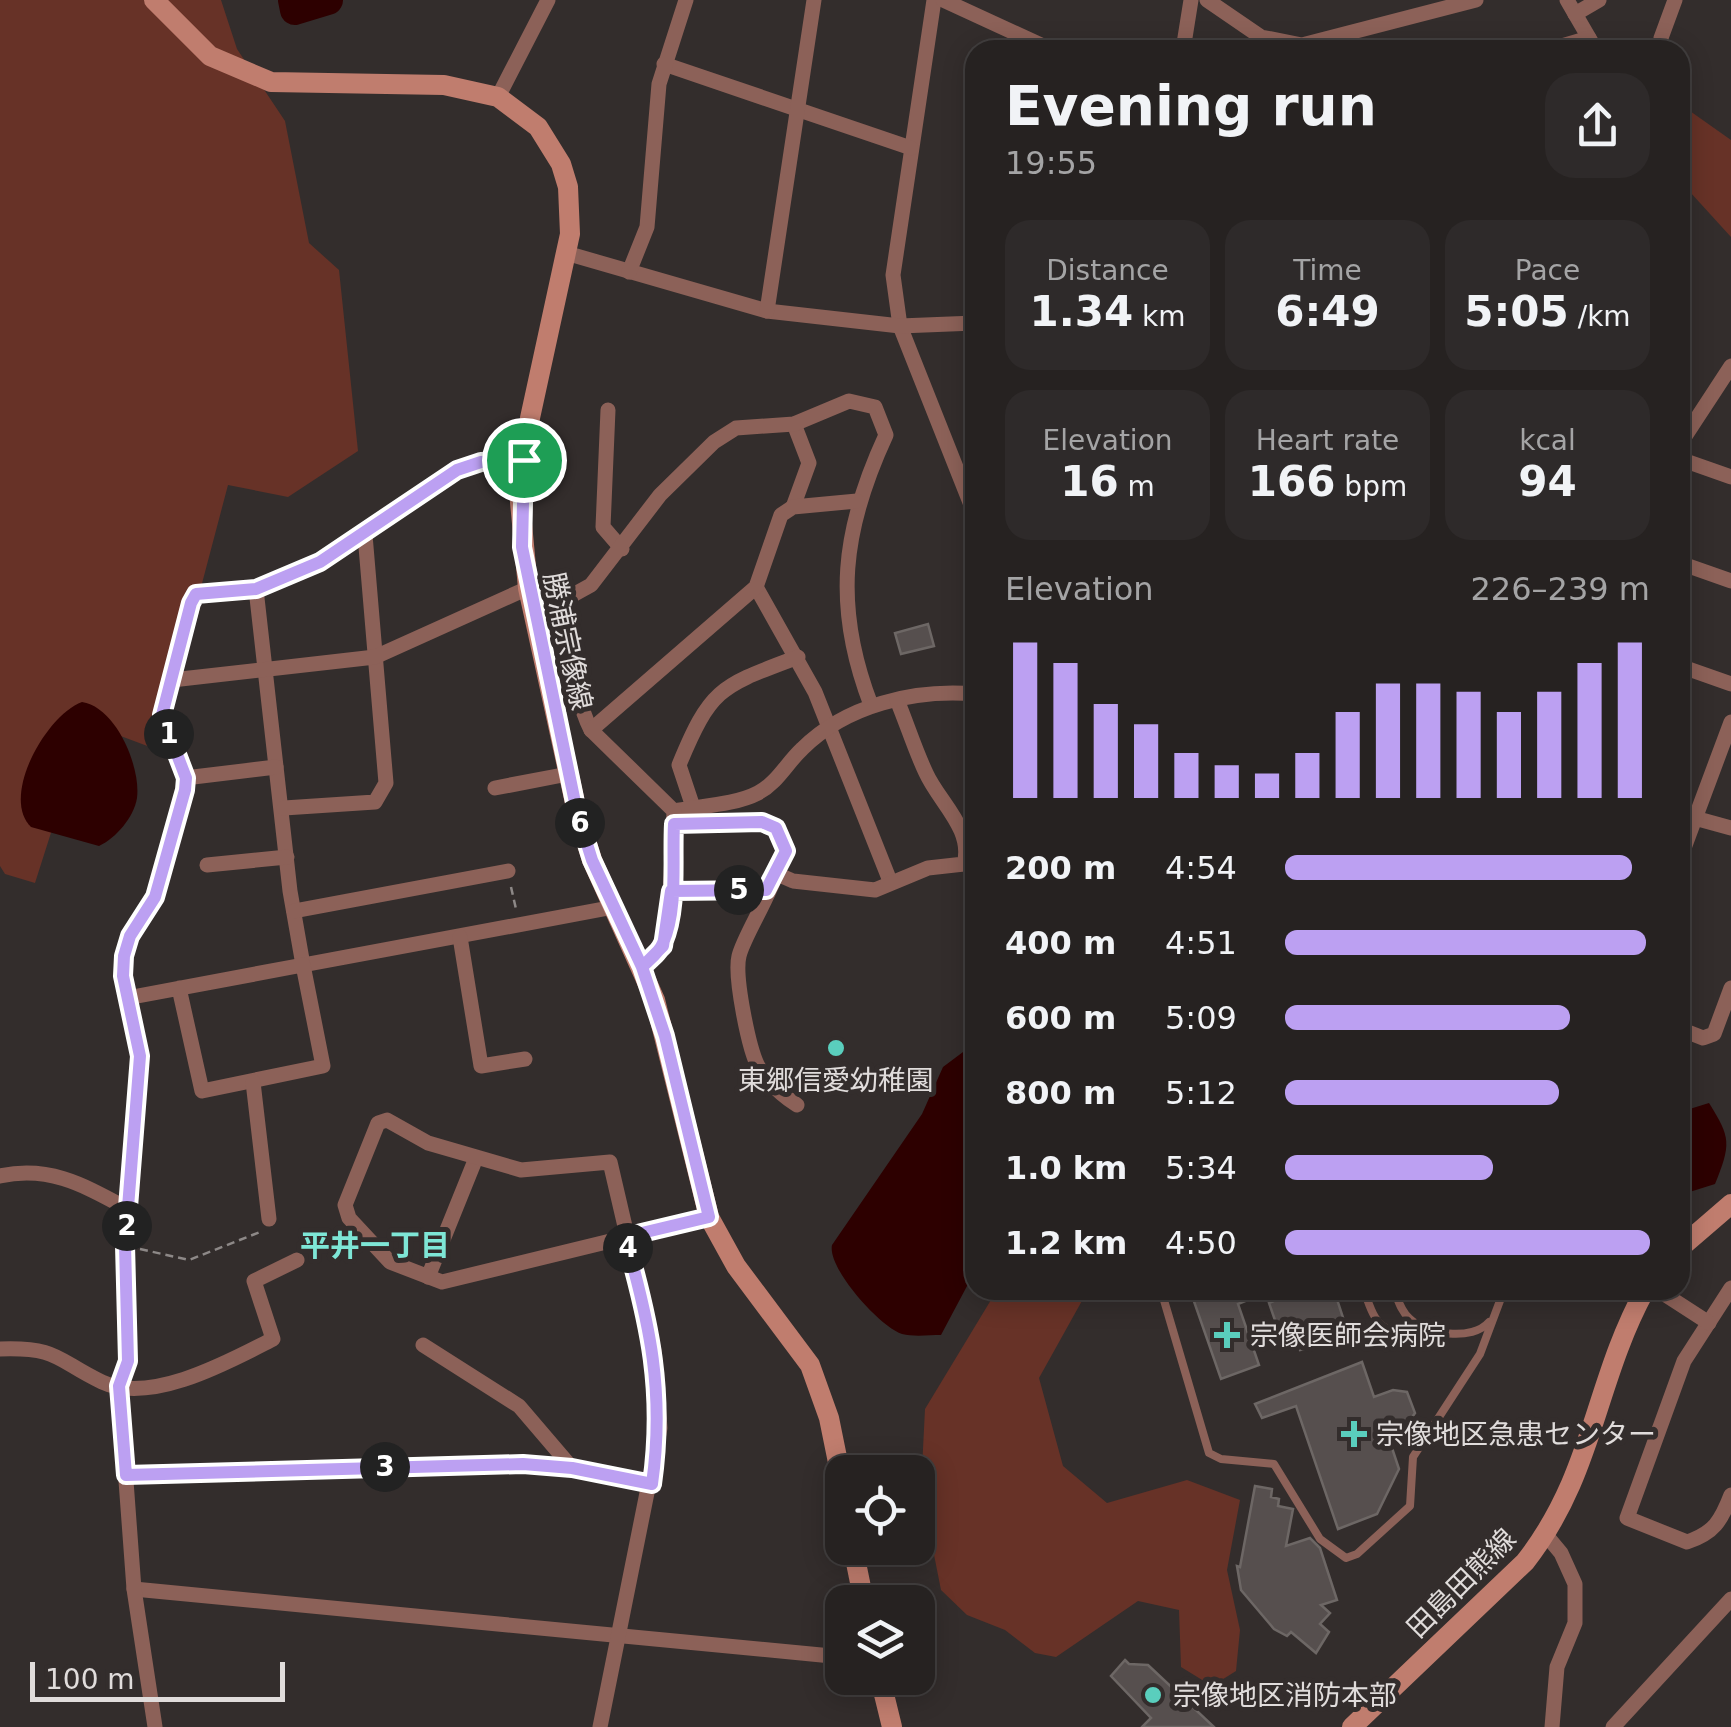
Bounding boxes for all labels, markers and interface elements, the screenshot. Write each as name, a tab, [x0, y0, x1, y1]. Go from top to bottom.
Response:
button: share	[1545, 73, 1650, 178]
text: Evening run	[1005, 74, 1377, 138]
text: 19:55	[1005, 144, 1097, 182]
text: Distance	[1046, 254, 1169, 287]
text: Time	[1293, 254, 1362, 287]
text: Pace	[1515, 254, 1580, 287]
text: 1.34	[1029, 287, 1133, 336]
text: 6:49	[1275, 287, 1380, 336]
text: 5:05	[1464, 287, 1569, 336]
text: km	[1133, 300, 1186, 333]
text: /km	[1569, 300, 1631, 333]
pin	[482, 418, 567, 503]
text: Elevation	[1042, 424, 1173, 457]
text: Heart rate	[1256, 424, 1399, 457]
text: kcal	[1519, 424, 1576, 457]
icon: arrive	[497, 433, 552, 488]
text: 16	[1060, 457, 1119, 506]
text: 166	[1248, 457, 1335, 506]
text: 94	[1518, 457, 1577, 506]
text: m	[1119, 470, 1155, 503]
text: bpm	[1335, 470, 1407, 503]
street label: 勝浦宗像線	[537, 569, 598, 713]
text: Elevation	[1005, 570, 1154, 608]
text: 226–239 m	[1471, 570, 1650, 608]
pin: 1	[144, 709, 194, 759]
text: 1	[159, 717, 179, 750]
pin: 6	[555, 798, 605, 848]
text: 6	[570, 806, 590, 839]
text: 200 m	[1005, 849, 1116, 887]
text: 4:54	[1165, 849, 1237, 887]
pin: 5	[714, 865, 764, 915]
text: 5	[729, 873, 749, 906]
text: 400 m	[1005, 924, 1116, 962]
text: 4:51	[1165, 924, 1237, 962]
text: 600 m	[1005, 999, 1116, 1037]
text: 5:09	[1165, 999, 1237, 1037]
marker: 東郷信愛幼稚園	[825, 1037, 847, 1059]
place label: 東郷信愛幼稚園	[738, 1064, 934, 1097]
text: 800 m	[1005, 1074, 1116, 1112]
text: 5:12	[1165, 1074, 1237, 1112]
text: 1.0 km	[1005, 1149, 1127, 1187]
text: 5:34	[1165, 1149, 1237, 1187]
pin: 2	[102, 1201, 152, 1251]
text: 2	[117, 1209, 137, 1242]
pin: 4	[603, 1223, 653, 1273]
text: 1.2 km	[1005, 1224, 1127, 1262]
text: 4:50	[1165, 1224, 1237, 1262]
district label: 平井一丁目	[300, 1228, 450, 1263]
text: 4	[618, 1231, 638, 1264]
place label: 宗像医師会病院	[1250, 1319, 1446, 1352]
marker: 宗像医師会病院	[1214, 1322, 1240, 1348]
place label: 宗像地区急患センター	[1376, 1418, 1656, 1451]
marker: 宗像地区急患センター	[1341, 1421, 1367, 1447]
pin: 3	[360, 1442, 410, 1492]
text: 3	[375, 1450, 395, 1483]
map controls	[825, 1455, 935, 1695]
button: locate	[825, 1455, 935, 1565]
street label: 田島田熊線	[1400, 1522, 1523, 1645]
button: layers	[825, 1585, 935, 1695]
scale bar	[30, 1657, 285, 1702]
text: 100 m	[45, 1663, 135, 1696]
place label: 宗像地区消防本部	[1173, 1679, 1397, 1712]
marker: 宗像地区消防本部	[1142, 1684, 1164, 1706]

